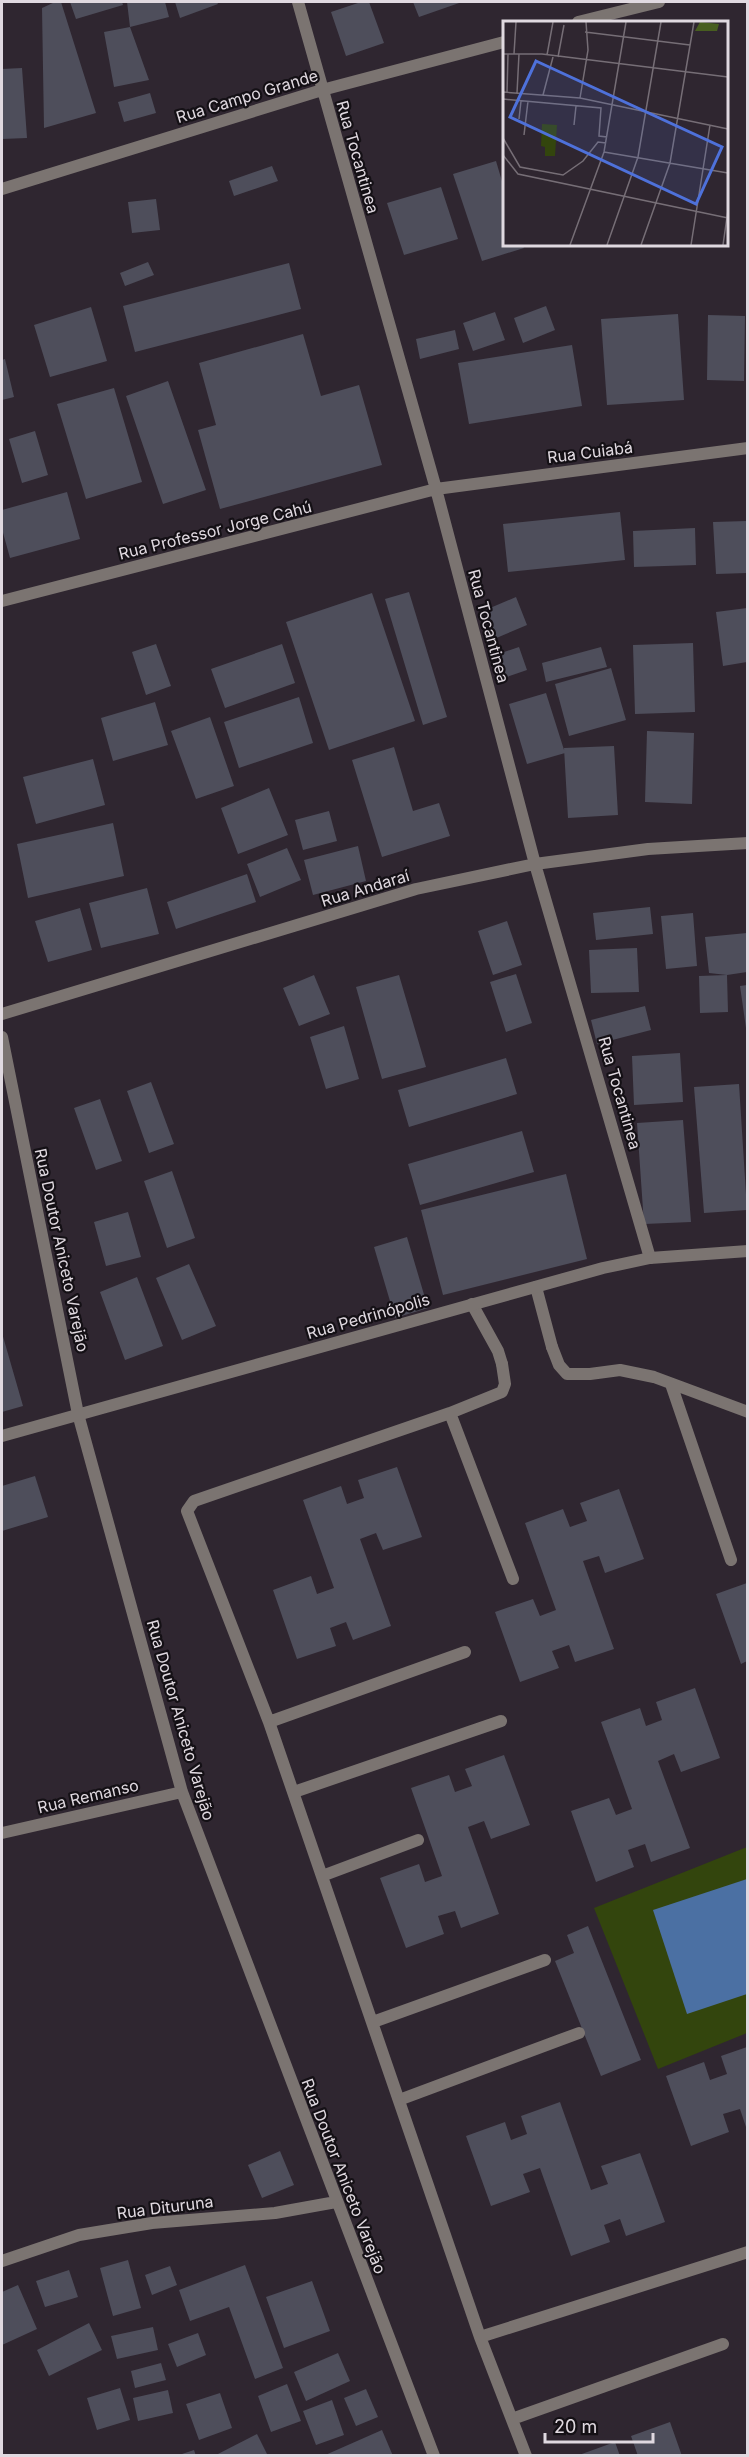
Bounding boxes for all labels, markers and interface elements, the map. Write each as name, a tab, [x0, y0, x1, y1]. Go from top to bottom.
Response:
inset map	[503, 21, 728, 246]
street label: Rua Campo Grande	[174, 65, 320, 127]
street label: Rua Tocantinea	[332, 98, 384, 216]
street label: Rua Cuiabá	[546, 437, 634, 467]
street label: Rua Professor Jorge Cahú	[116, 496, 314, 564]
street label: Rua Tocantinea	[464, 567, 514, 685]
street label: Rua Andaraí	[318, 865, 412, 911]
street label: Rua Tocantinea	[594, 1034, 646, 1152]
street label: Rua Doutor Aniceto Varejão	[31, 1146, 93, 1354]
street label: Rua Pedrinópolis	[304, 1289, 432, 1343]
street label: Rua Doutor Aniceto Varejão	[143, 1617, 219, 1823]
street label: Rua Remanso	[36, 1775, 140, 1817]
street label: Rua Doutor Aniceto Varejão	[297, 2075, 391, 2277]
street label: Rua Dituruna	[116, 2191, 214, 2223]
scale bar	[545, 2406, 653, 2444]
text: 20 m	[554, 2416, 597, 2437]

